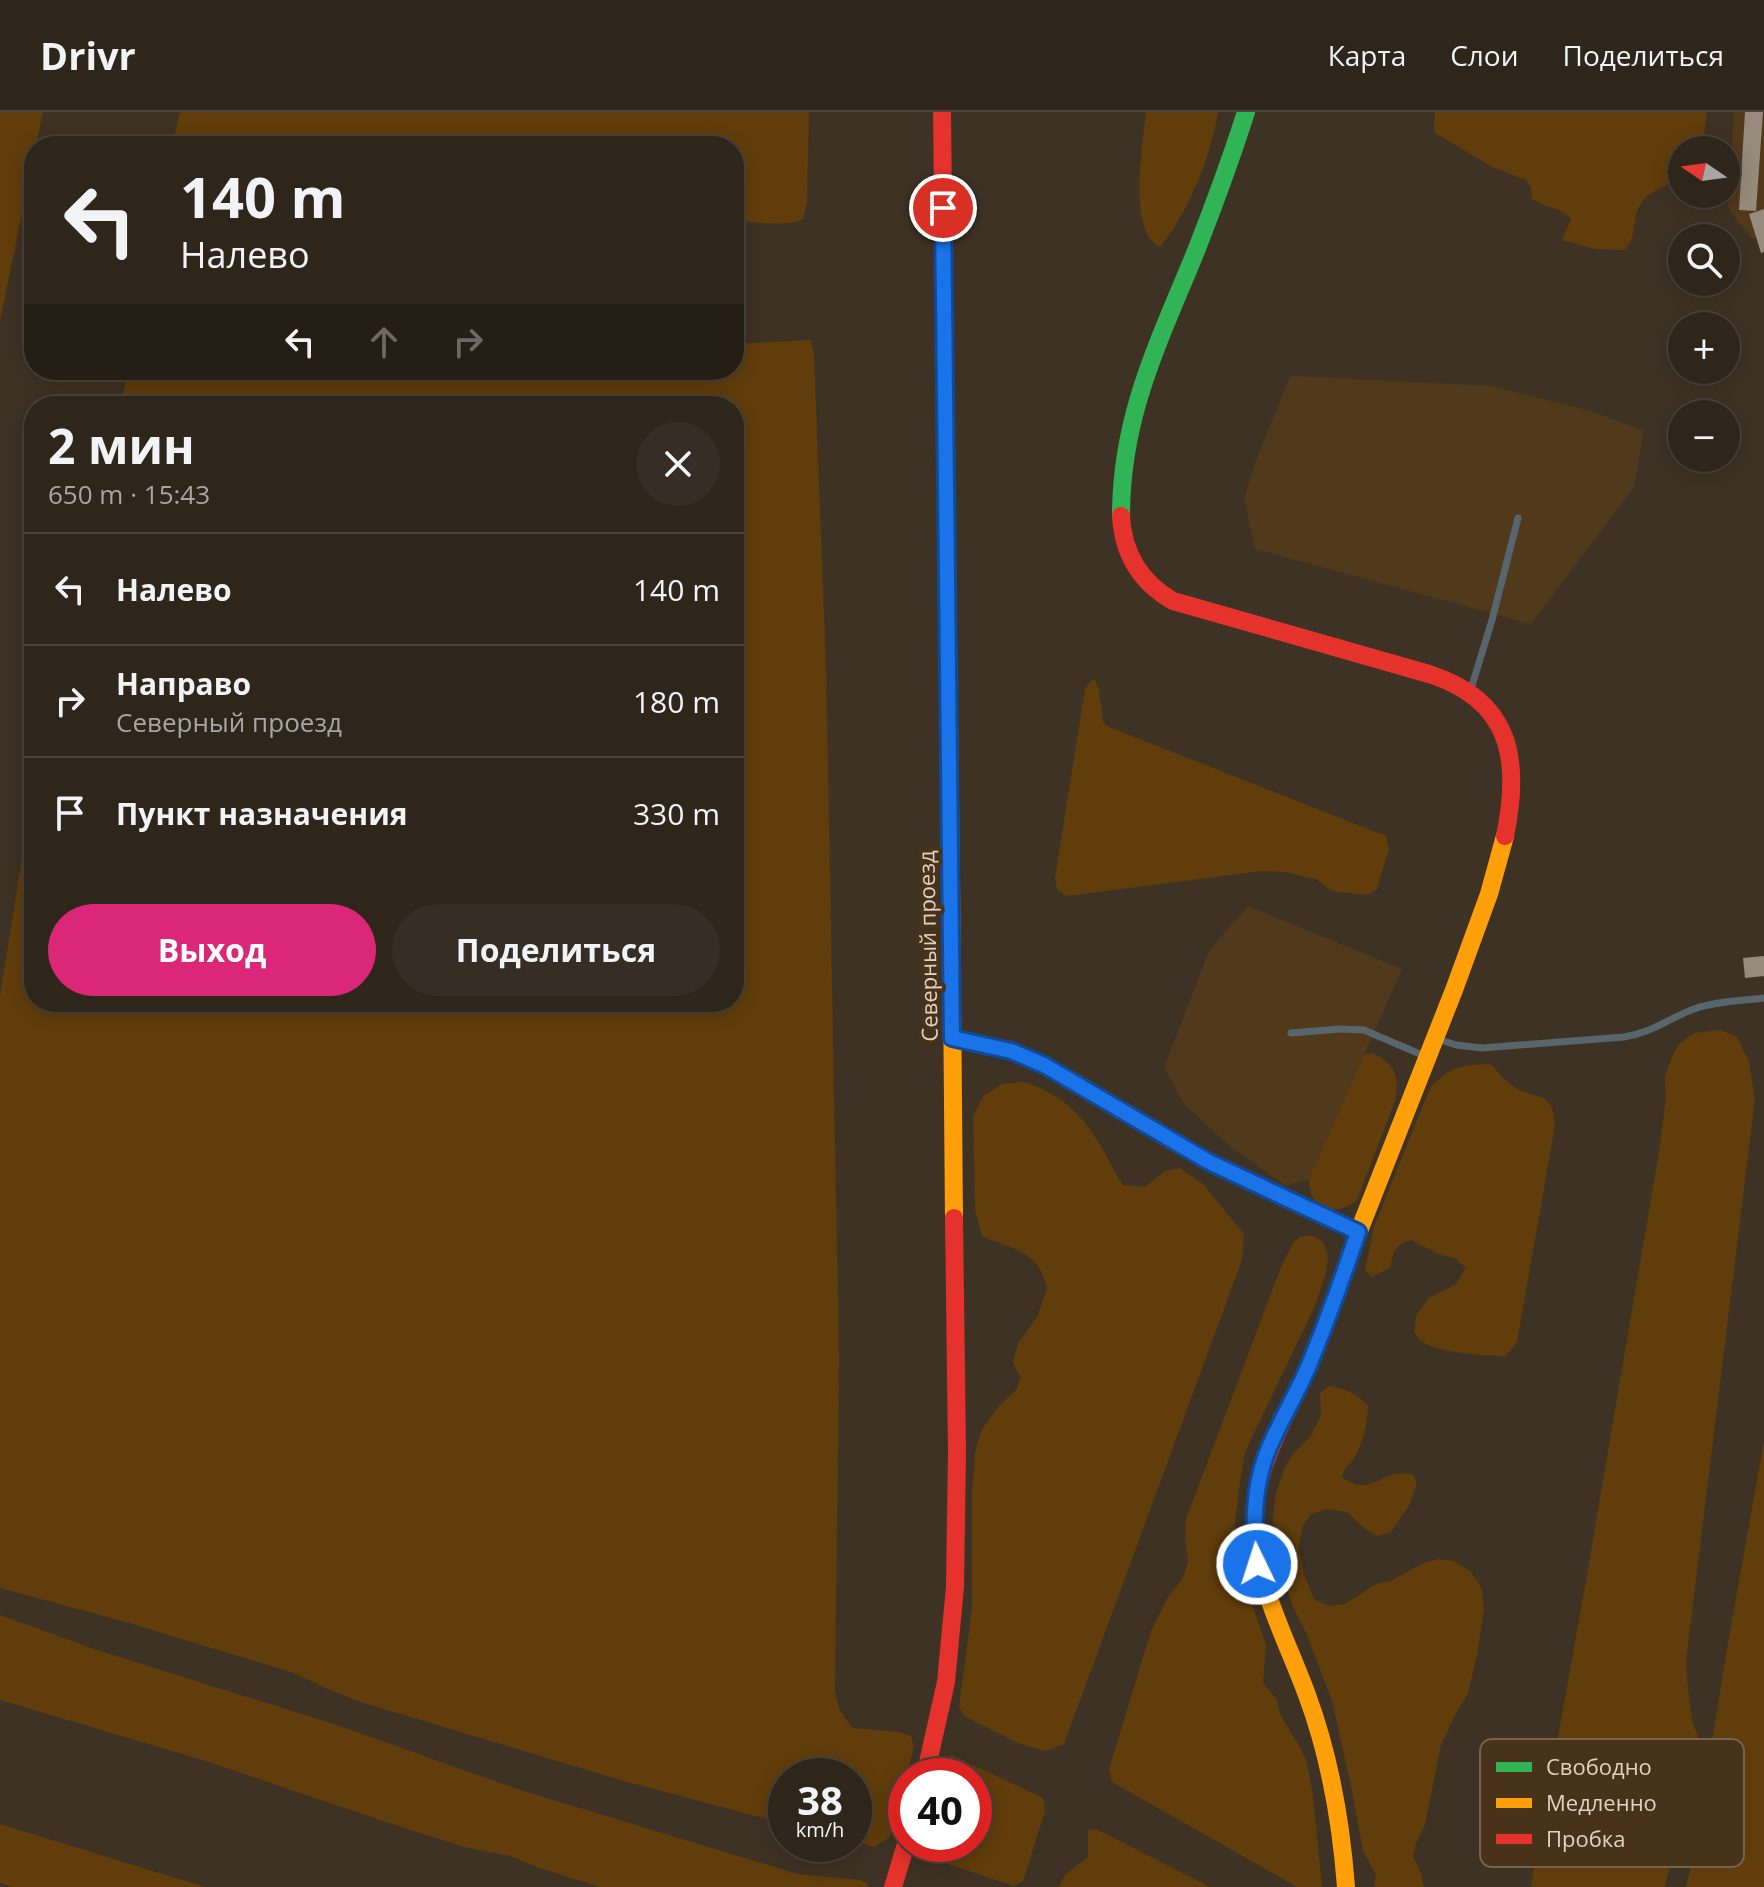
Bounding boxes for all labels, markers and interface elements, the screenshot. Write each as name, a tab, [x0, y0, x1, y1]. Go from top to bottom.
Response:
text: Drivr	[40, 29, 136, 81]
text: Карта	[1328, 36, 1406, 74]
text: Слои	[1450, 36, 1519, 74]
text: Поделиться	[1563, 36, 1724, 74]
north arrow	[1668, 136, 1740, 208]
map controls	[1668, 136, 1740, 472]
text: 140 m	[180, 158, 346, 234]
icon: left	[48, 168, 152, 272]
pin	[909, 174, 977, 242]
icon: arrive	[921, 186, 965, 230]
button: search	[1668, 224, 1740, 296]
text: Налево	[180, 230, 310, 279]
button: +	[1668, 312, 1740, 384]
icon: left	[278, 320, 322, 364]
icon: ahead	[362, 320, 406, 364]
icon: right	[446, 320, 490, 364]
button: −	[1668, 400, 1740, 472]
text: 2 мин	[48, 413, 195, 478]
button: close	[636, 422, 720, 506]
text: 650 m · 15:43	[48, 476, 210, 512]
icon: left	[48, 567, 92, 611]
text: Налево	[116, 569, 232, 610]
text: 140 m	[633, 569, 720, 610]
text: Направо	[116, 663, 251, 704]
icon: right	[48, 679, 92, 723]
text: 180 m	[633, 681, 720, 722]
text: Северный проезд	[116, 704, 342, 740]
icon: arrive	[48, 791, 92, 835]
text: Пункт назначения	[116, 793, 408, 834]
text: 330 m	[633, 793, 720, 834]
street label: Северный проезд	[910, 850, 944, 1042]
button: Выход	[48, 904, 376, 996]
button: Поделиться	[392, 904, 720, 996]
position arrow	[1215, 1522, 1299, 1606]
legend	[1480, 1739, 1744, 1867]
text: Свободно	[1546, 1751, 1652, 1781]
speed limit sign: 40	[888, 1758, 992, 1862]
text: 38	[797, 1772, 843, 1827]
text: Медленно	[1546, 1787, 1657, 1817]
text: km/h	[796, 1816, 844, 1843]
text: Пробка	[1546, 1823, 1625, 1853]

